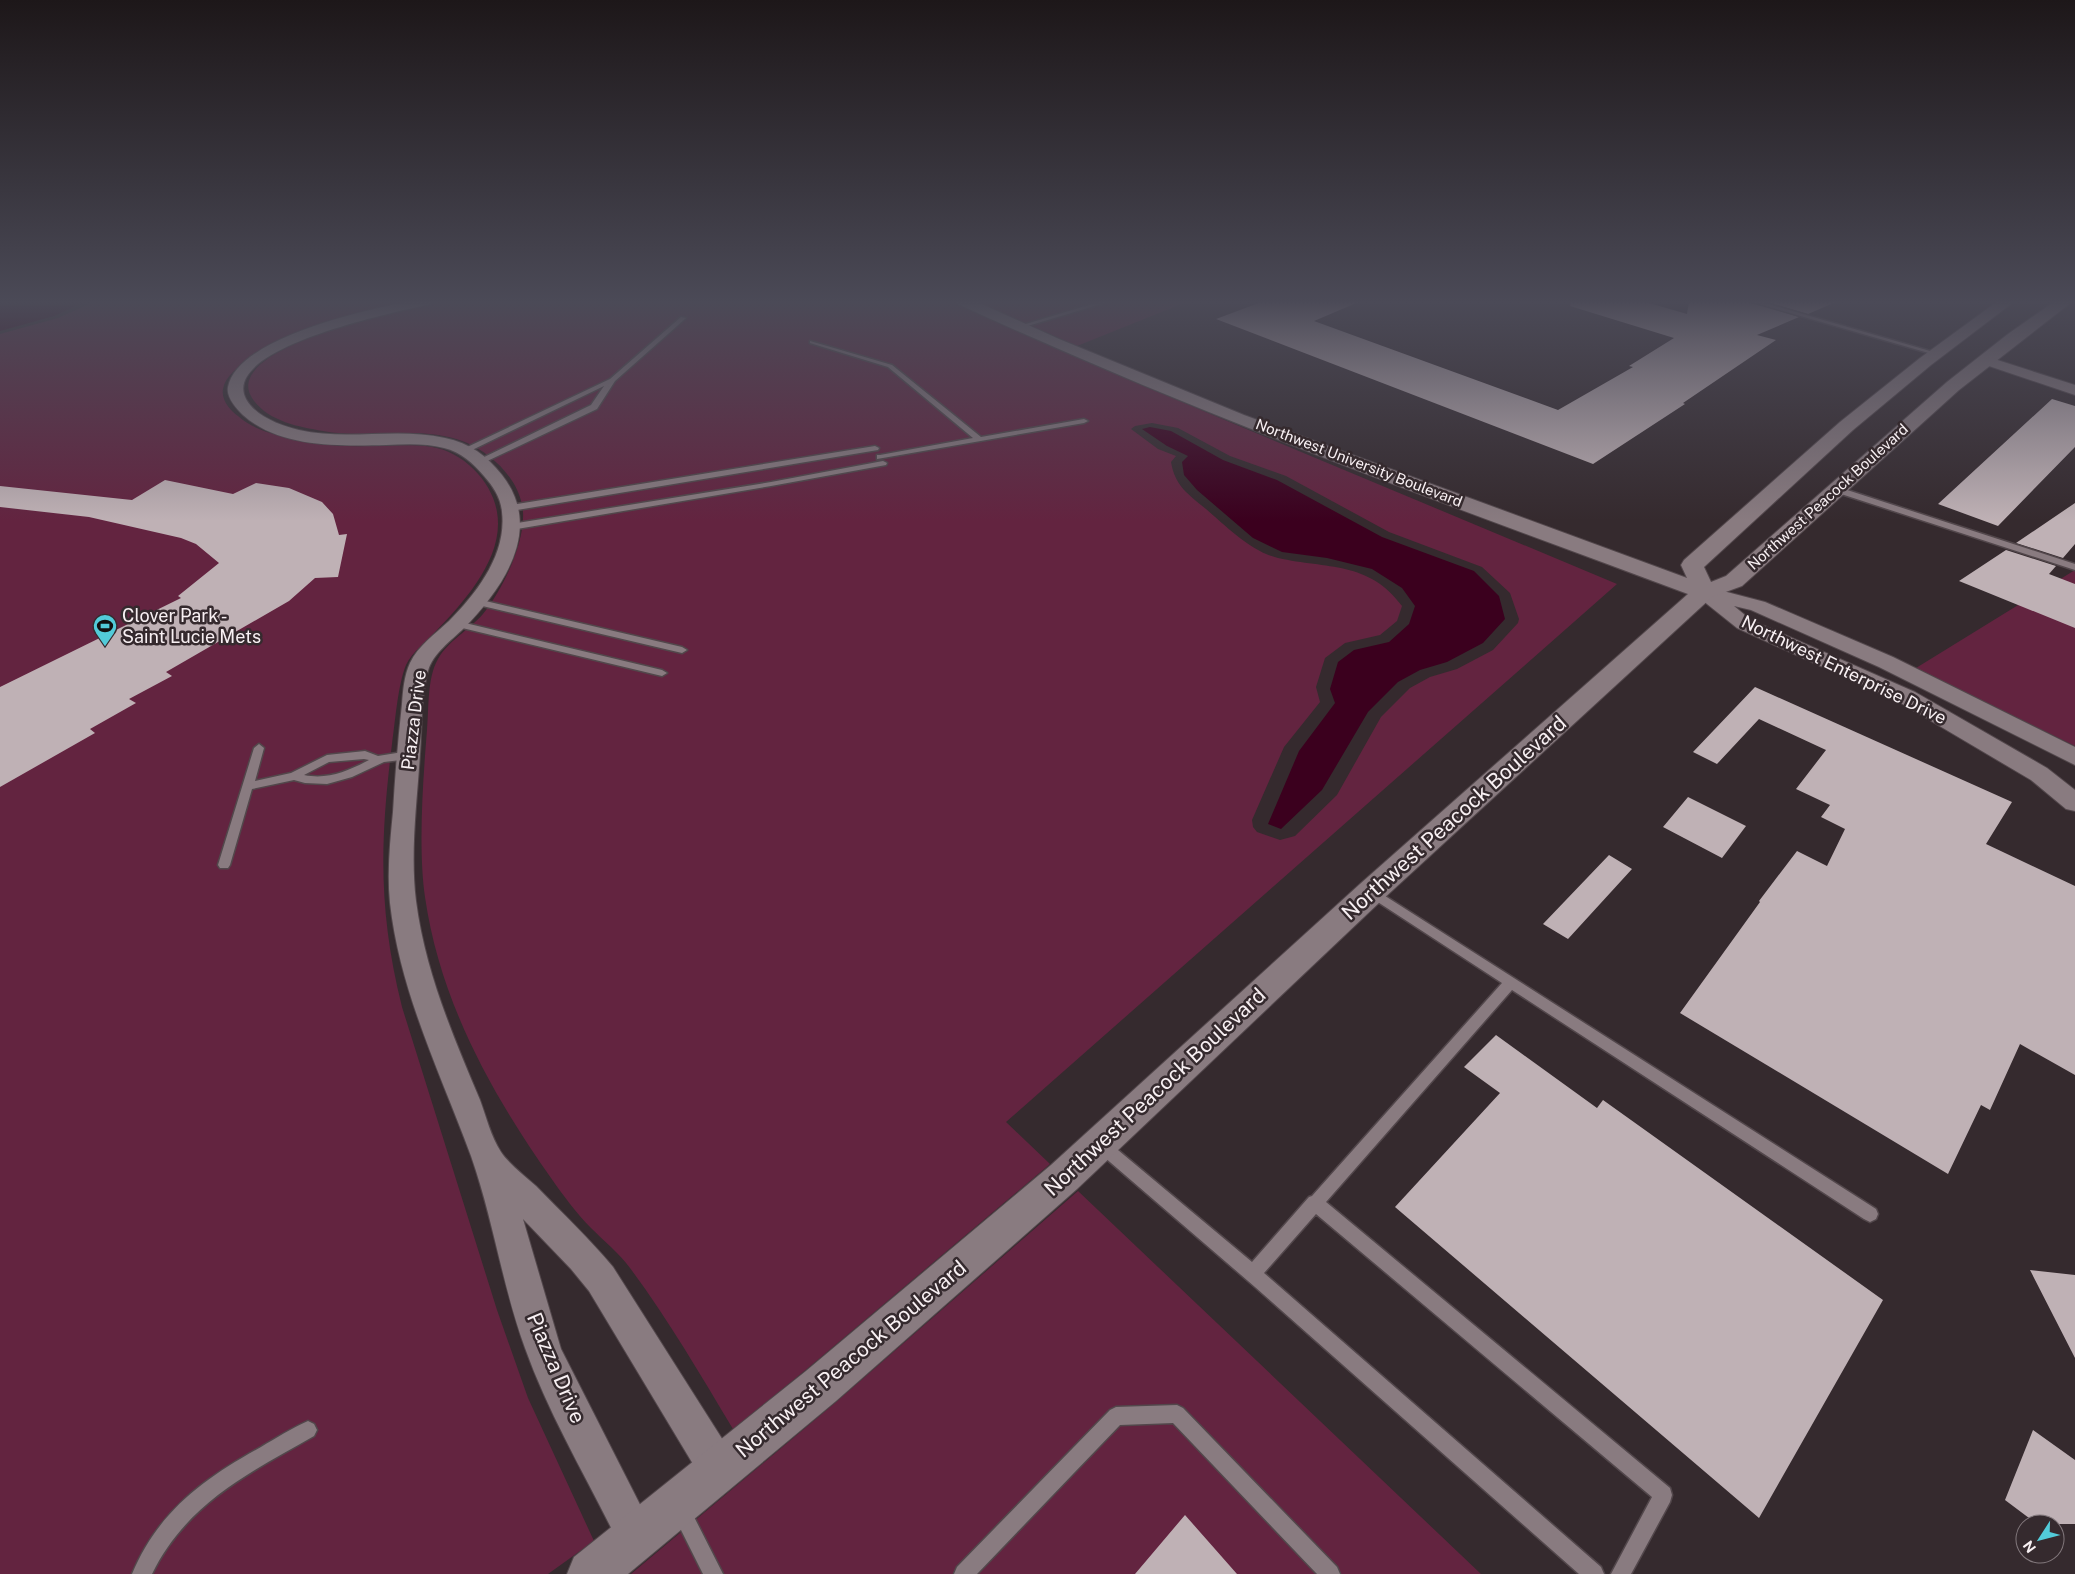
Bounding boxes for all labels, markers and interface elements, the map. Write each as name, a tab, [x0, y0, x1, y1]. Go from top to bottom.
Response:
street label: Northwest University Boulevard	[1253, 415, 1465, 510]
street label: Northwest Peacock Boulevard	[1744, 420, 1911, 573]
place label: Clover Park - Saint Lucie Mets	[122, 605, 261, 647]
street label: Northwest Enterprise Drive	[1738, 611, 1950, 728]
sports icon: Clover Park - Saint Lucie Mets	[92, 613, 118, 647]
street label: Piazza Drive	[397, 669, 430, 771]
street label: Northwest Peacock Boulevard	[1336, 710, 1571, 925]
street label: Northwest Peacock Boulevard	[1039, 982, 1270, 1201]
street label: Northwest Peacock Boulevard	[730, 1255, 971, 1462]
street label: Piazza Drive	[522, 1309, 591, 1427]
north arrow	[2015, 1514, 2065, 1564]
text: N	[2020, 1538, 2039, 1556]

